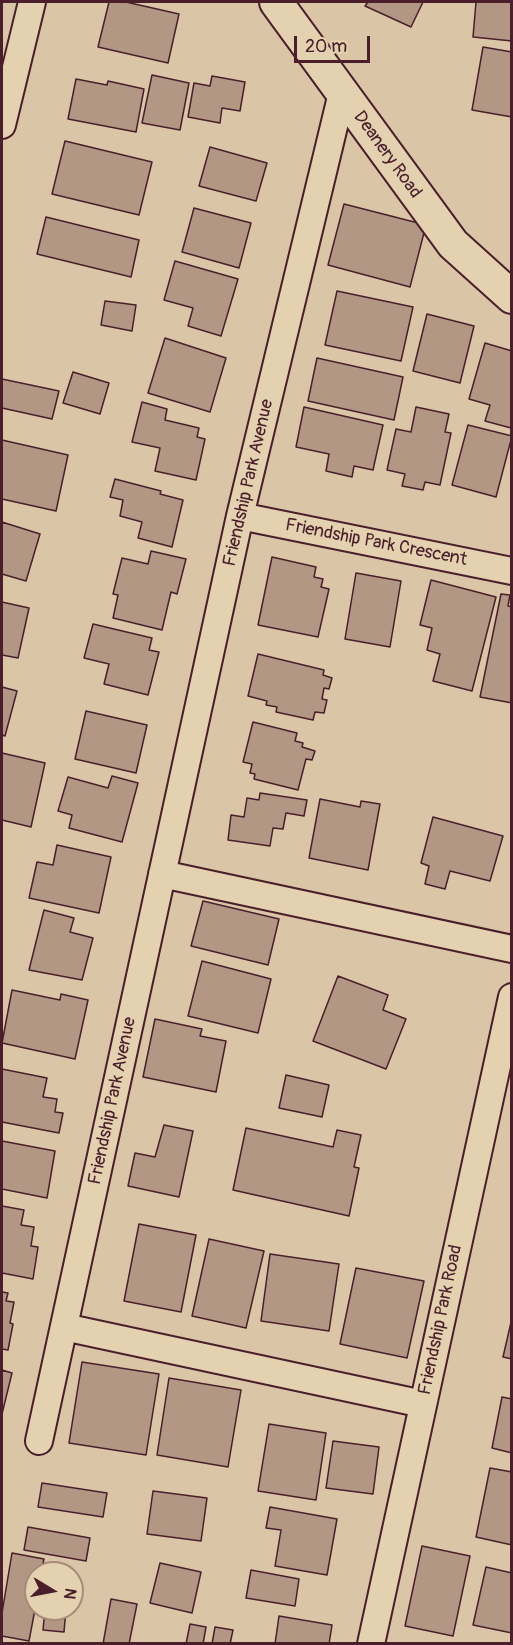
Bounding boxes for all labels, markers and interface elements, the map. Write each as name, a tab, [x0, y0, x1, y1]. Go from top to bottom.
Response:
scale bar	[297, 24, 374, 62]
text: 20 m	[305, 35, 347, 58]
street label: Deanery Road	[348, 107, 426, 203]
street label: Friendship Park Avenue	[219, 397, 279, 569]
street label: Friendship Park Crescent	[283, 515, 469, 571]
street label: Friendship Park Avenue	[85, 1015, 141, 1187]
street label: Friendship Park Road	[415, 1243, 467, 1397]
north arrow	[24, 1561, 84, 1621]
text: N	[59, 1587, 81, 1601]

